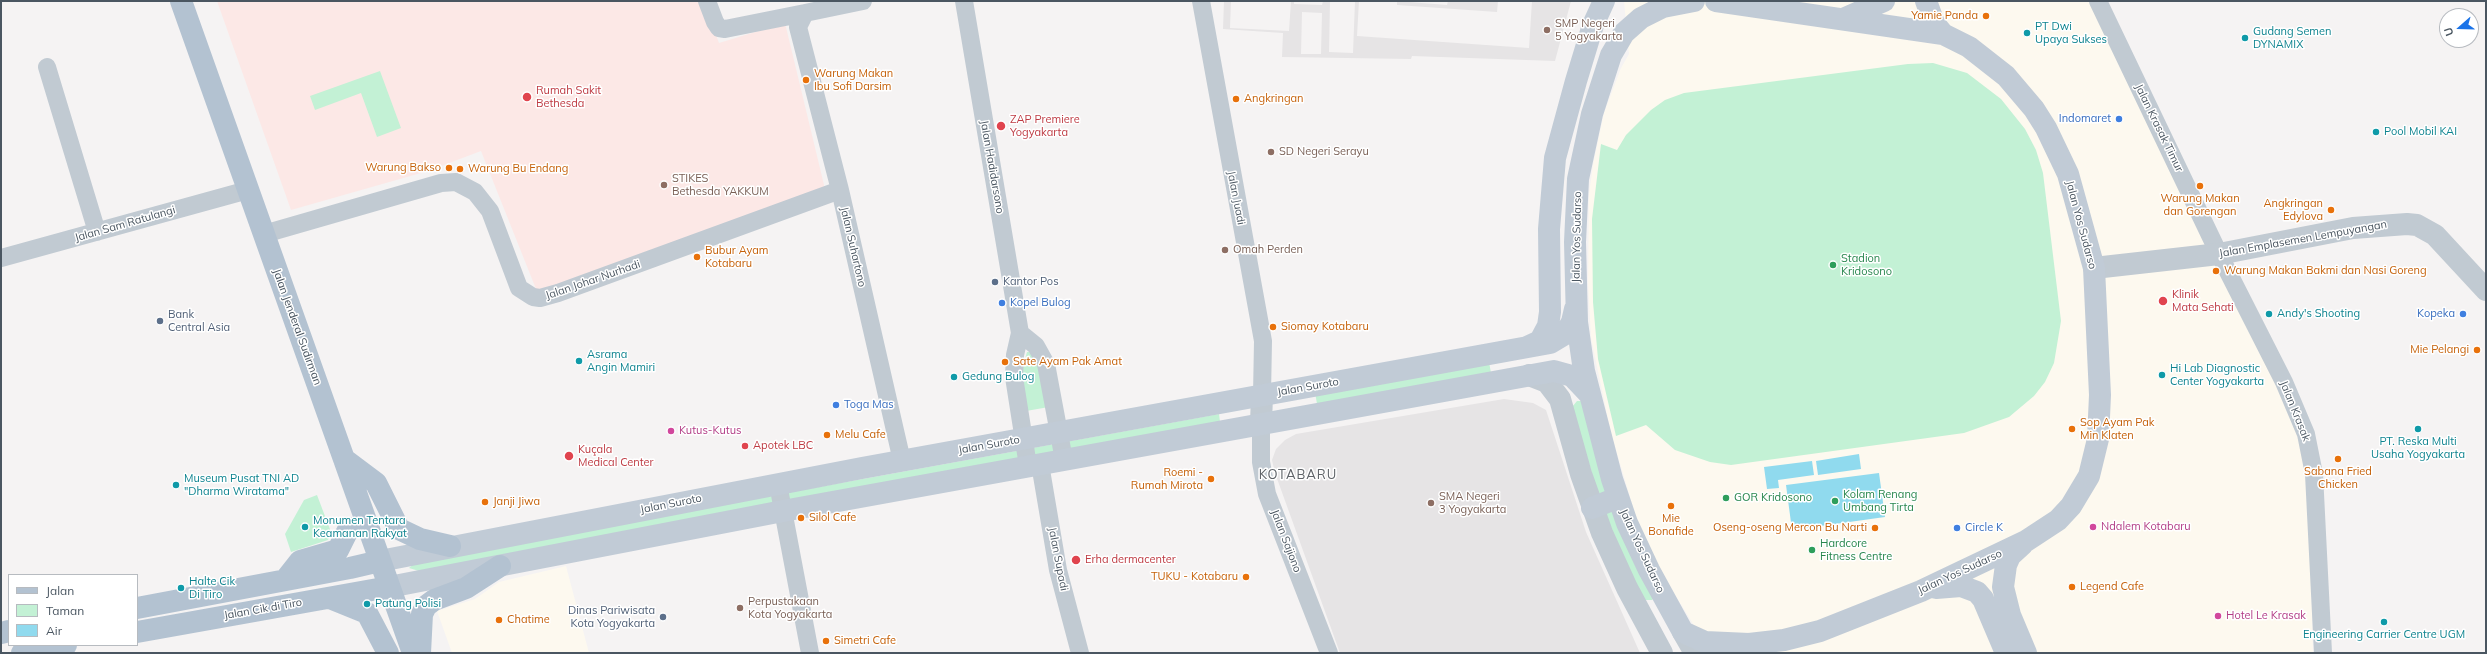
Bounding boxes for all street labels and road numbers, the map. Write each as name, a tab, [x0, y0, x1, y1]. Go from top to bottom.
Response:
street label: Jalan Krasak Timur	[2132, 82, 2186, 174]
street label: Jalan Hadidarsono	[977, 119, 1007, 215]
street label: Jalan Juadi	[1224, 170, 1248, 226]
street label: Jalan Yos Sudarso	[2063, 179, 2099, 271]
street label: Jalan Yos Sudarso	[1570, 191, 1584, 283]
street label: Jalan Sam Ratulangi	[73, 203, 177, 245]
street label: Jalan Suhartono	[837, 206, 869, 288]
street label: Jalan Emplasemen Lempuyangan	[2218, 218, 2388, 260]
street label: Jalan Johar Nurhadi	[544, 258, 642, 302]
street label: Jalan Jenderal Sudirman	[270, 267, 324, 387]
street label: Jalan Suroto	[1276, 375, 1340, 399]
street label: Jalan Krasak	[2277, 379, 2313, 443]
street label: Jalan Suroto	[957, 433, 1021, 457]
street label: Jalan Suroto	[639, 492, 703, 516]
street label: Jalan Yos Sudarso	[1617, 507, 1667, 595]
street label: Jalan Sajiono	[1268, 508, 1304, 574]
street label: Jalan Supadi	[1045, 526, 1071, 592]
street label: Jalan Yos Sudarso	[1916, 547, 2004, 597]
street label: Jalan Cik di Tiro	[223, 596, 303, 622]

